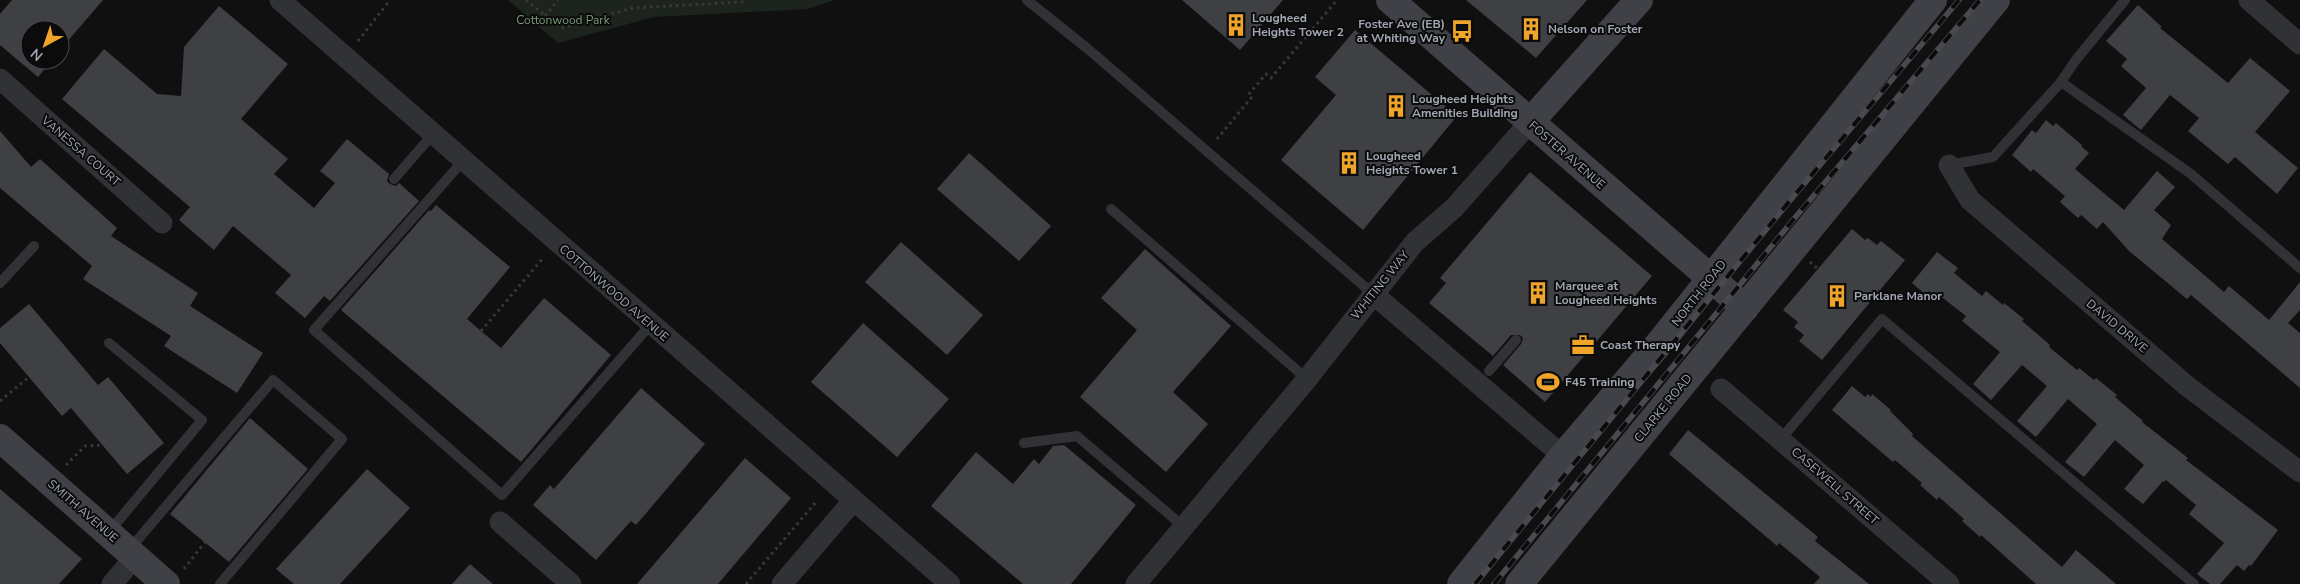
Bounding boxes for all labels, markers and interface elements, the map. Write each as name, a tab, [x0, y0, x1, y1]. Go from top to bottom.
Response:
place label: Lougheed Heights Tower 2	[1252, 10, 1344, 40]
park label: Cottonwood Park	[516, 12, 611, 28]
building icon: Lougheed Heights Tower 2	[1223, 12, 1249, 38]
place label: Foster Ave (EB) at Whiting Way	[1357, 16, 1446, 46]
building icon: Nelson on Foster	[1518, 16, 1544, 42]
bus stop icon: Foster Ave (EB) at Whiting Way	[1449, 18, 1475, 44]
north arrow	[20, 20, 70, 70]
place label: Nelson on Foster	[1548, 21, 1643, 37]
text: N	[27, 44, 47, 65]
place label: Lougheed Heights Amenities Building	[1412, 91, 1518, 121]
building icon: Lougheed Heights Amenities Building	[1383, 93, 1409, 119]
street label: VANESSA COURT	[37, 112, 124, 190]
street label: FOSTER AVENUE	[1525, 117, 1609, 193]
place label: Lougheed Heights Tower 1	[1366, 148, 1458, 178]
building icon: Lougheed Heights Tower 1	[1336, 150, 1362, 176]
street label: COTTONWOOD AVENUE	[556, 241, 672, 345]
street label: WHITING WAY	[1347, 247, 1413, 323]
street label: NORTH ROAD	[1668, 256, 1730, 329]
place label: Marquee at Lougheed Heights	[1555, 278, 1657, 308]
building icon: Marquee at Lougheed Heights	[1525, 280, 1551, 306]
building icon: Parklane Manor	[1824, 283, 1850, 309]
place label: Parklane Manor	[1854, 288, 1942, 304]
street label: DAVID DRIVE	[2083, 296, 2151, 356]
office icon: Coast Therapy	[1570, 332, 1596, 358]
place label: Coast Therapy	[1600, 337, 1681, 353]
sports icon: F45 Training	[1535, 369, 1561, 395]
street label: CLARKE ROAD	[1631, 370, 1696, 445]
place label: F45 Training	[1565, 374, 1635, 390]
street label: CASEWELL STREET	[1788, 444, 1883, 529]
street label: SMITH AVENUE	[44, 476, 122, 546]

